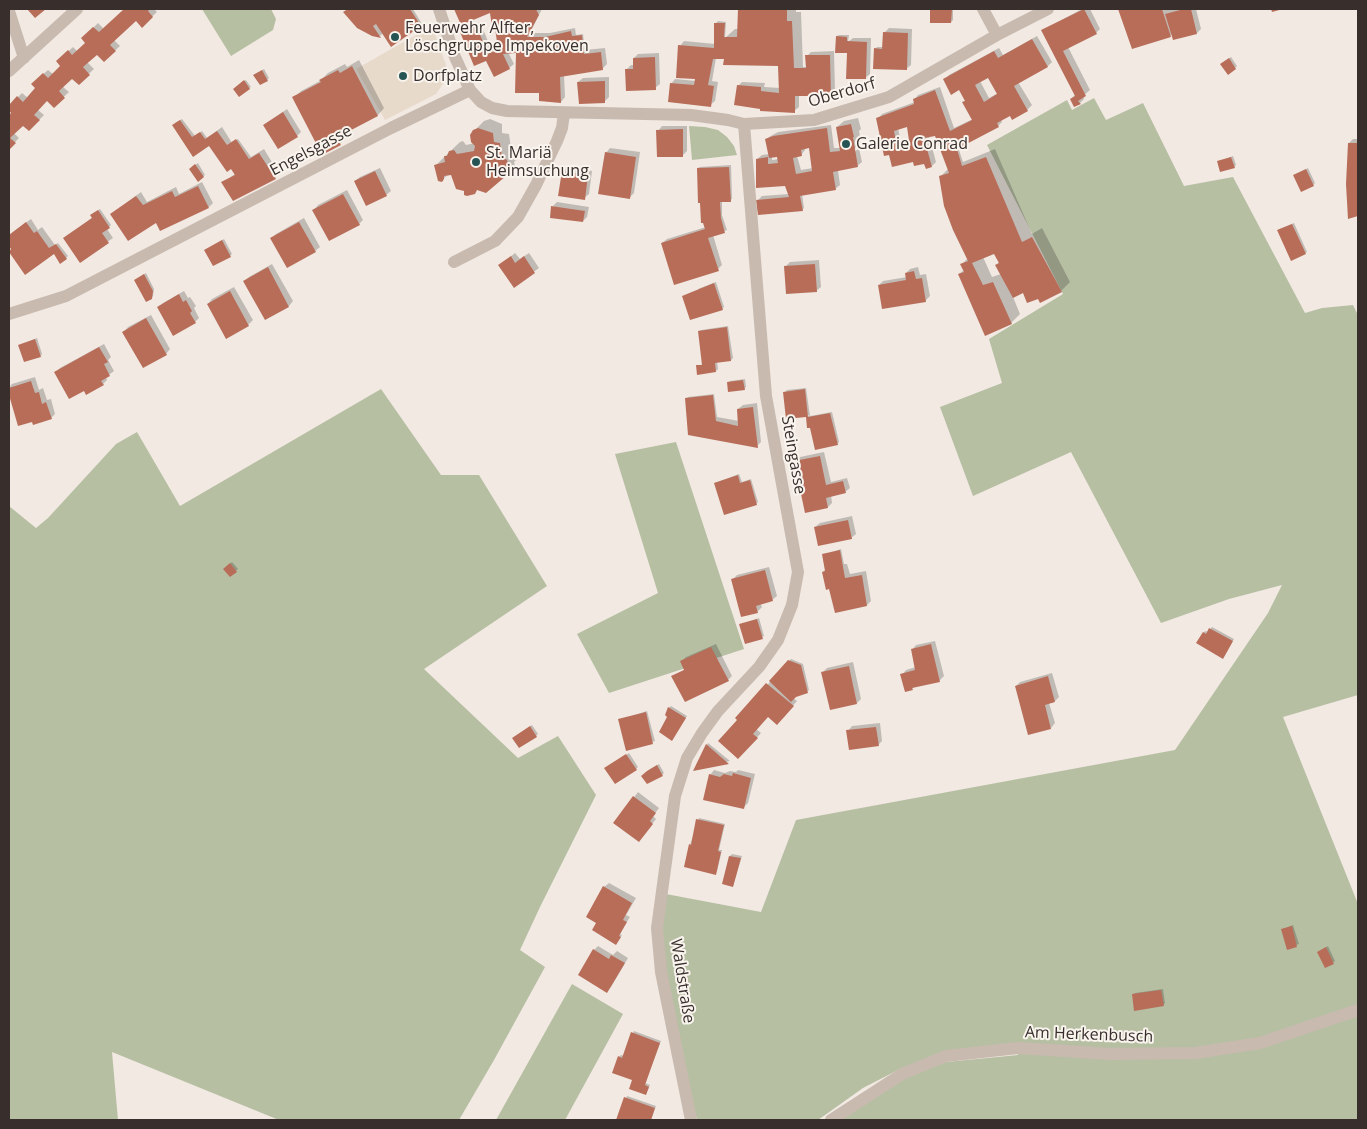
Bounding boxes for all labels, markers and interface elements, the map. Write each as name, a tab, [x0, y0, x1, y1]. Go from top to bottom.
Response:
place label: Feuerwehr Alfter, Löschgruppe Impekoven	[405, 18, 589, 56]
marker: Feuerwehr Alfter, Löschgruppe Impekoven	[389, 31, 401, 43]
place label: Dorfplatz	[413, 66, 482, 86]
marker: Dorfplatz	[397, 70, 409, 82]
street label: Oberdorf	[806, 74, 878, 112]
street label: Engelsgasse	[267, 121, 355, 181]
place label: Galerie Conrad	[856, 134, 968, 154]
marker: Galerie Conrad	[840, 138, 852, 150]
place label: St. Mariä Heimsuchung	[486, 143, 589, 181]
marker: St. Mariä Heimsuchung	[470, 156, 482, 168]
street label: Steingasse	[777, 414, 809, 496]
street label: Waldstraße	[666, 937, 698, 1025]
street label: Am Herkenbusch	[1025, 1023, 1153, 1047]

